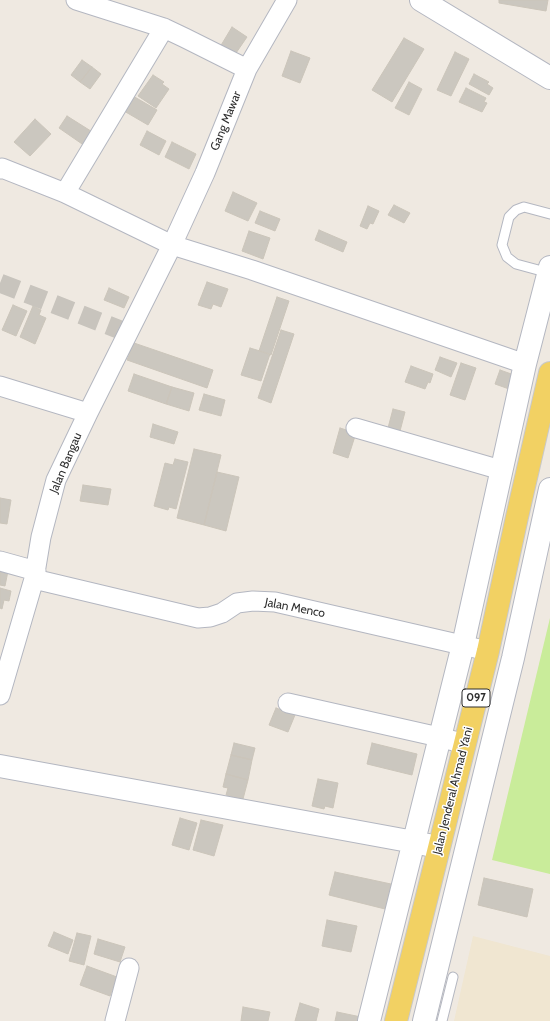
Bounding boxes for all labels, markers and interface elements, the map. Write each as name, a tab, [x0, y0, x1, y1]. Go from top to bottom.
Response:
street label: Gang Mawar	[208, 89, 244, 153]
street label: Jalan Bangau	[47, 431, 85, 495]
street label: Jalan Menco	[264, 595, 326, 621]
road number: 097	[462, 689, 490, 707]
street label: Jalan Jenderal Ahmad Yani	[430, 726, 476, 856]

